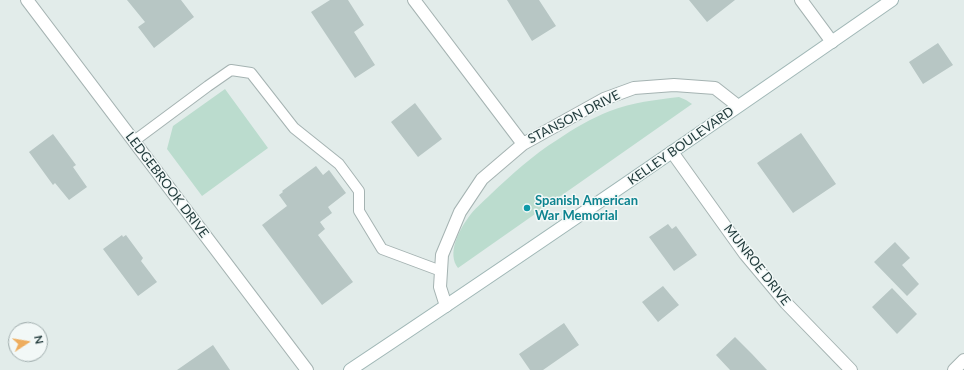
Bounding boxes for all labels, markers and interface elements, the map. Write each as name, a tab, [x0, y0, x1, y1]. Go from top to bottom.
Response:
street label: STANSON DRIVE	[525, 87, 623, 147]
street label: KELLEY BOULEVARD	[625, 104, 737, 188]
street label: LEDGEBROOK DRIVE	[122, 129, 212, 241]
place label: Spanish American War Memorial	[535, 193, 638, 224]
marker: Spanish American War Memorial	[522, 203, 532, 213]
street label: MUNROE DRIVE	[720, 221, 794, 309]
north arrow	[8, 322, 48, 362]
text: N	[32, 334, 46, 345]

